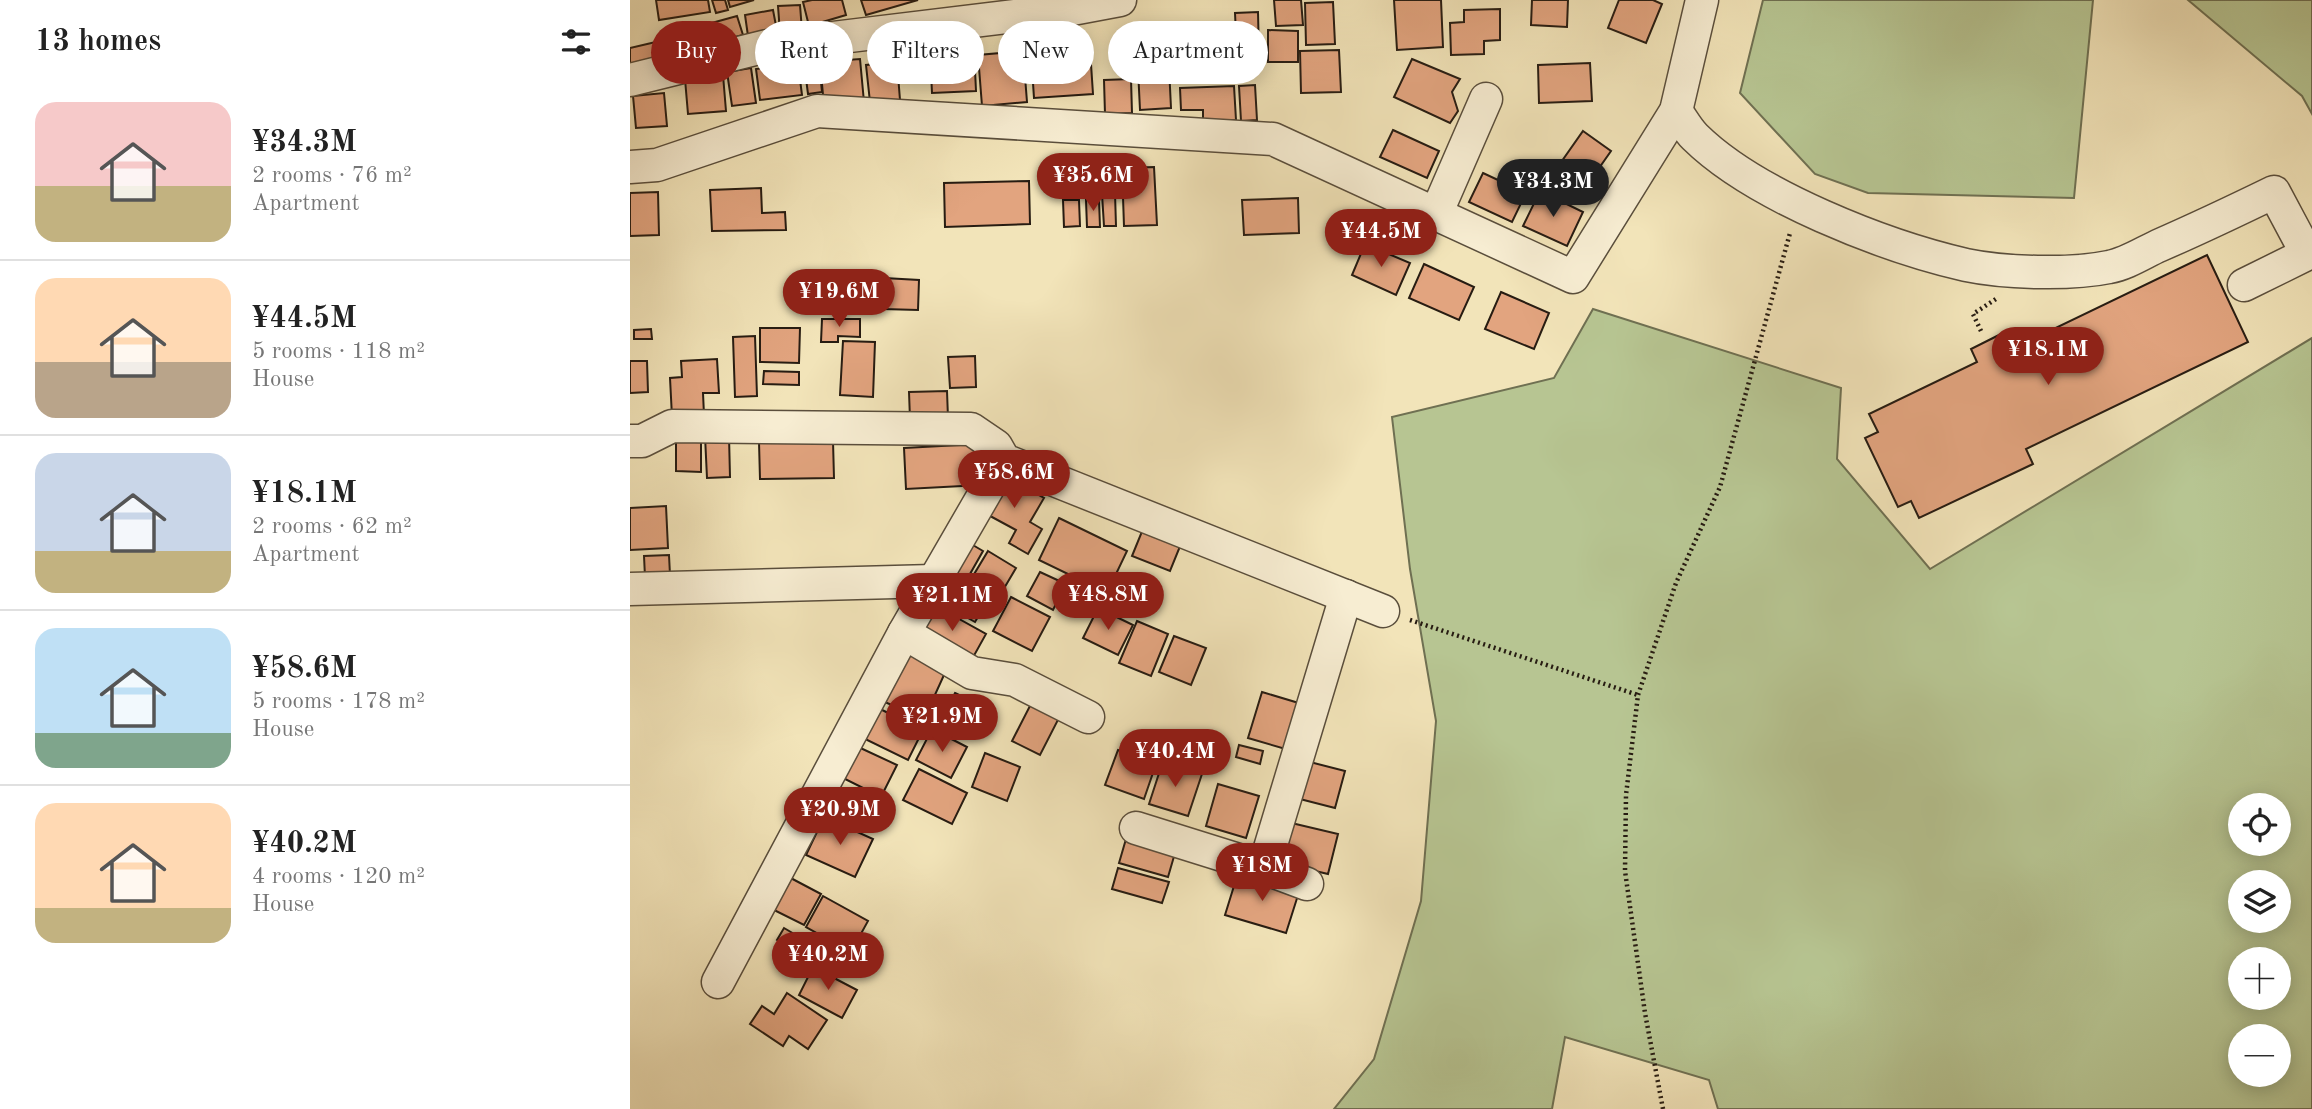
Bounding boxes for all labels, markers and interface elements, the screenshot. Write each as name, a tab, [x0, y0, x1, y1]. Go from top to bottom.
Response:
chip: Buy	[651, 21, 741, 84]
chip: Rent	[755, 21, 853, 84]
chip: Filters	[867, 21, 984, 84]
chip: New	[998, 21, 1094, 84]
chip: Apartment	[1108, 21, 1268, 84]
icon: filters	[557, 23, 595, 61]
text: 13 homes	[35, 27, 161, 57]
text: ¥34.3M	[252, 128, 357, 158]
icon: home	[91, 130, 175, 214]
pin: ¥35.6M	[1036, 154, 1150, 213]
pin: ¥34.3M	[1496, 160, 1610, 219]
text: 2 rooms · 76 m²	[252, 164, 412, 187]
text: ¥35.6M	[1053, 164, 1133, 187]
text: ¥34.3M	[1513, 170, 1593, 193]
text: Apartment	[252, 192, 360, 215]
pin: ¥44.5M	[1324, 210, 1438, 269]
text: ¥44.5M	[1341, 220, 1421, 243]
pin: ¥19.6M	[782, 270, 896, 329]
text: ¥19.6M	[799, 280, 879, 303]
text: ¥44.5M	[252, 304, 357, 334]
icon: home	[91, 306, 175, 390]
pin: ¥18.1M	[1991, 328, 2105, 387]
text: ¥18.1M	[2008, 338, 2088, 361]
text: 5 rooms · 118 m²	[252, 340, 425, 363]
text: House	[252, 368, 314, 391]
pin: ¥58.6M	[957, 450, 1071, 510]
text: ¥58.6M	[974, 461, 1054, 484]
text: ¥18.1M	[252, 479, 357, 509]
icon: home	[91, 481, 175, 565]
text: 2 rooms · 62 m²	[252, 515, 412, 538]
text: Apartment	[252, 543, 360, 566]
pin: ¥48.8M	[1051, 572, 1165, 632]
pin: ¥21.1M	[895, 574, 1009, 633]
text: ¥48.8M	[1068, 583, 1148, 606]
text: ¥21.1M	[912, 584, 992, 607]
text: ¥58.6M	[252, 654, 357, 684]
icon: home	[91, 656, 175, 740]
text: 5 rooms · 178 m²	[252, 690, 425, 713]
pin: ¥21.9M	[885, 694, 999, 754]
text: ¥21.9M	[902, 705, 982, 728]
text: House	[252, 718, 314, 741]
pin: ¥40.4M	[1118, 730, 1232, 789]
text: ¥40.4M	[1135, 740, 1215, 763]
pin: ¥20.9M	[783, 788, 897, 847]
map controls	[2228, 793, 2291, 1087]
button: locate	[2228, 793, 2291, 856]
text: ¥20.9M	[800, 798, 880, 821]
text: ¥40.2M	[252, 829, 357, 859]
icon: home	[91, 831, 175, 915]
pin: ¥18M	[1221, 844, 1303, 903]
text: ¥18M	[1232, 854, 1292, 877]
text: 4 rooms · 120 m²	[252, 865, 425, 888]
button: layers	[2228, 870, 2291, 933]
text: House	[252, 893, 314, 916]
pin: ¥40.2M	[771, 932, 885, 992]
text: ¥40.2M	[788, 943, 868, 966]
button: +	[2228, 947, 2291, 1010]
button: −	[2228, 1024, 2291, 1087]

